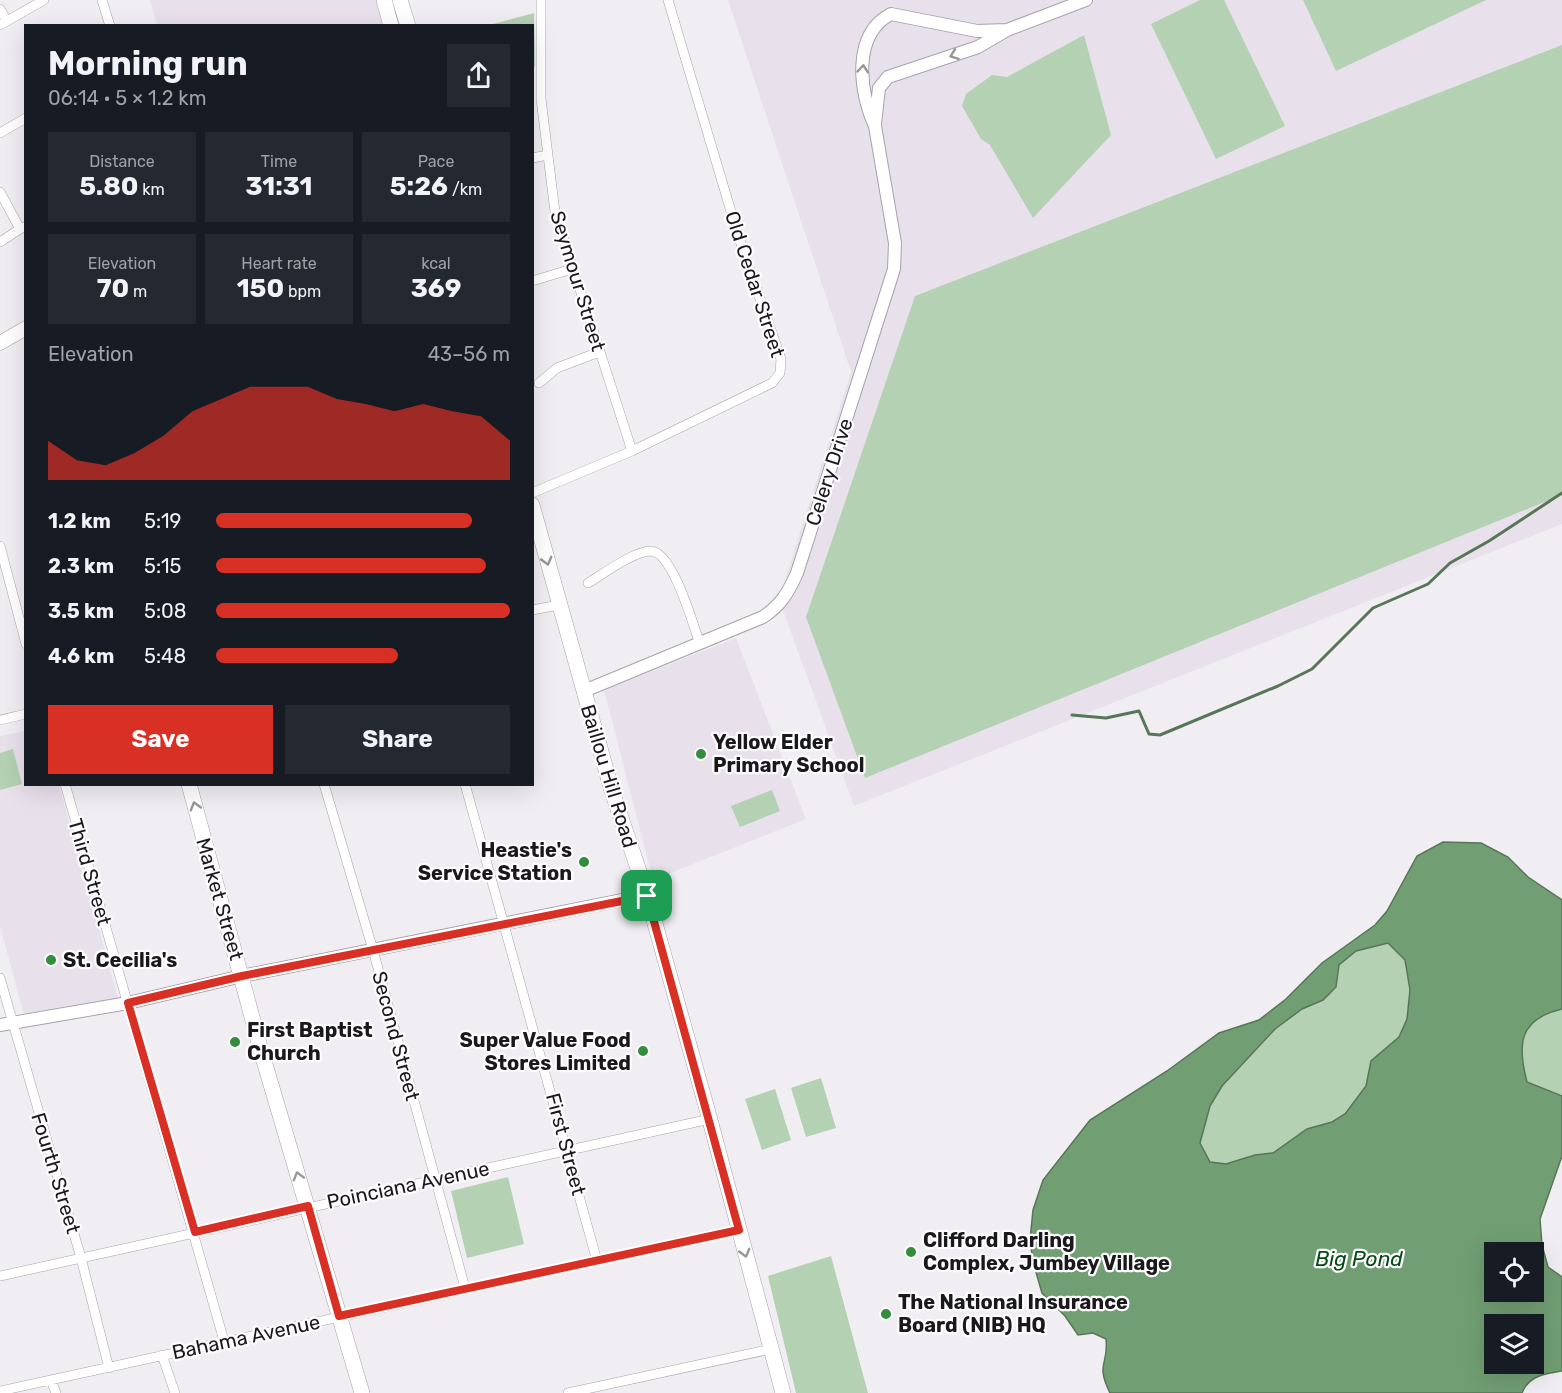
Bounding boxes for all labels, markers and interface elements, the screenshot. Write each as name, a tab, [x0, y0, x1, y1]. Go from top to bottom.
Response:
text: Morning run	[48, 44, 248, 83]
button: share	[447, 44, 510, 107]
one-way arrow	[950, 48, 960, 61]
one-way arrow	[856, 65, 869, 74]
text: 06:14 · 5 × 1.2 km	[48, 86, 206, 110]
text: Distance	[89, 152, 155, 171]
text: Time	[261, 152, 297, 171]
text: Pace	[418, 152, 454, 171]
text: 5.80	[79, 171, 138, 202]
text: 31:31	[246, 171, 313, 202]
text: 5:26	[390, 171, 448, 202]
text: km	[138, 180, 165, 199]
text: /km	[448, 180, 482, 199]
street label: Seymour Street	[545, 208, 611, 354]
street label: Old Cedar Street	[720, 208, 790, 360]
text: Elevation	[88, 254, 156, 273]
text: Heart rate	[241, 254, 317, 273]
text: kcal	[421, 254, 451, 273]
text: 70	[97, 273, 129, 304]
text: 150	[237, 273, 284, 304]
text: 369	[411, 273, 461, 304]
text: m	[129, 282, 147, 301]
text: bpm	[284, 282, 321, 301]
text: Elevation	[48, 342, 134, 366]
text: 43–56 m	[428, 342, 510, 366]
street label: Celery Drive	[800, 415, 858, 529]
text: 1.2 km	[48, 509, 111, 533]
text: 5:19	[144, 509, 181, 533]
text: 2.3 km	[48, 554, 114, 578]
text: 5:15	[144, 554, 181, 578]
one-way arrow	[540, 556, 553, 566]
text: 3.5 km	[48, 599, 114, 623]
text: 5:08	[144, 599, 186, 623]
text: 4.6 km	[48, 644, 114, 668]
text: 5:48	[144, 644, 186, 668]
street label: Baillou Hill Road	[576, 701, 642, 851]
button: Save	[48, 705, 273, 774]
button: Share	[285, 705, 510, 774]
place label: Yellow Elder Primary School	[713, 730, 864, 777]
marker: Yellow Elder Primary School	[694, 747, 708, 761]
one-way arrow	[189, 801, 202, 811]
street label: Third Street	[63, 816, 117, 928]
street label: Market Street	[191, 835, 249, 963]
place label: Heastie's Service Station	[418, 838, 572, 885]
marker: Heastie's Service Station	[577, 855, 591, 869]
pin	[621, 870, 672, 921]
icon: arrive	[630, 879, 663, 912]
place label: St. Cecilia's	[63, 948, 177, 972]
marker: St. Cecilia's	[44, 953, 58, 967]
street label: Second Street	[367, 969, 425, 1103]
place label: First Baptist Church	[247, 1018, 373, 1065]
place label: Super Value Food Stores Limited	[460, 1028, 631, 1075]
marker: First Baptist Church	[228, 1035, 242, 1049]
marker: Super Value Food Stores Limited	[636, 1044, 650, 1058]
street label: First Street	[541, 1090, 591, 1198]
street label: Fourth Street	[26, 1110, 86, 1237]
street label: Poinciana Avenue	[324, 1156, 492, 1214]
one-way arrow	[293, 1171, 305, 1182]
place label: Clifford Darling Complex, Jumbey Village	[923, 1228, 1170, 1275]
map controls	[1484, 1242, 1544, 1374]
button: locate	[1484, 1242, 1544, 1302]
marker: Clifford Darling Complex, Jumbey Village	[904, 1245, 918, 1259]
water label: Big Pond	[1315, 1246, 1403, 1271]
one-way arrow	[738, 1248, 751, 1258]
place label: The National Insurance Board (NIB) HQ	[898, 1290, 1128, 1337]
marker: The National Insurance Board (NIB) HQ	[879, 1307, 893, 1321]
street label: Bahama Avenue	[170, 1310, 322, 1364]
button: layers	[1484, 1314, 1544, 1374]

